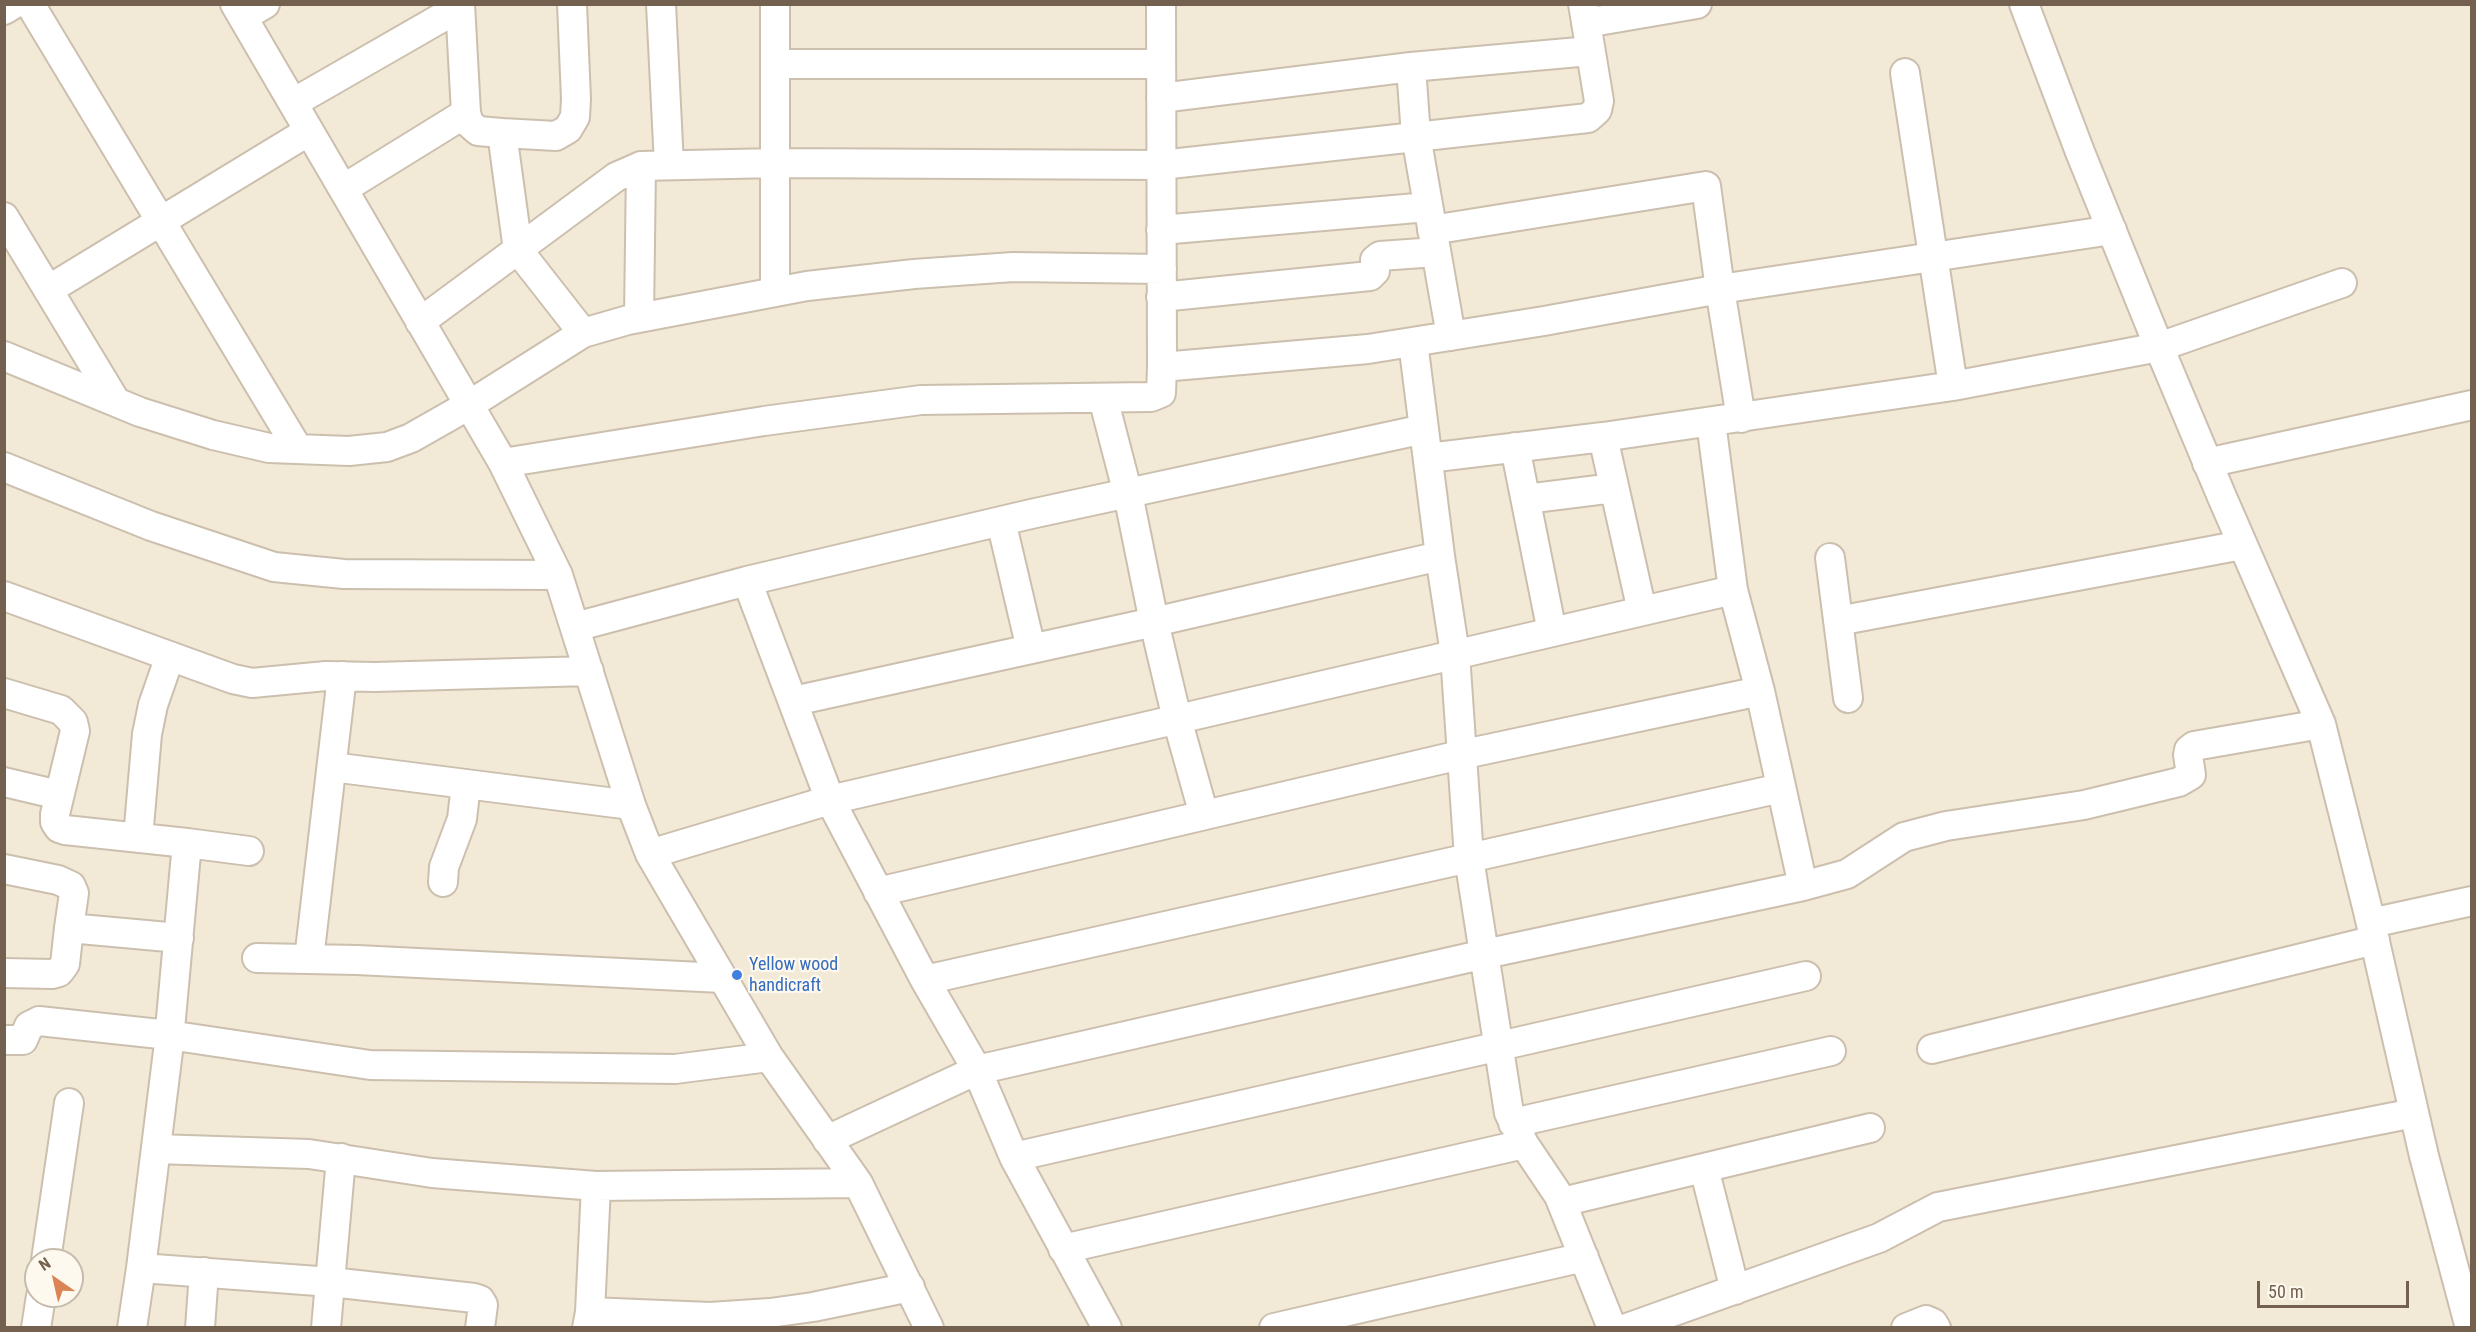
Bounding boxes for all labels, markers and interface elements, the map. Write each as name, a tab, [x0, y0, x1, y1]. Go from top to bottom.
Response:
place label: Yellow wood handicraft	[749, 954, 838, 996]
marker: Yellow wood handicraft	[730, 968, 744, 982]
north arrow	[24, 1248, 84, 1308]
text: N	[35, 1254, 54, 1275]
scale bar	[2260, 1269, 2412, 1307]
text: 50 m	[2268, 1281, 2303, 1302]

